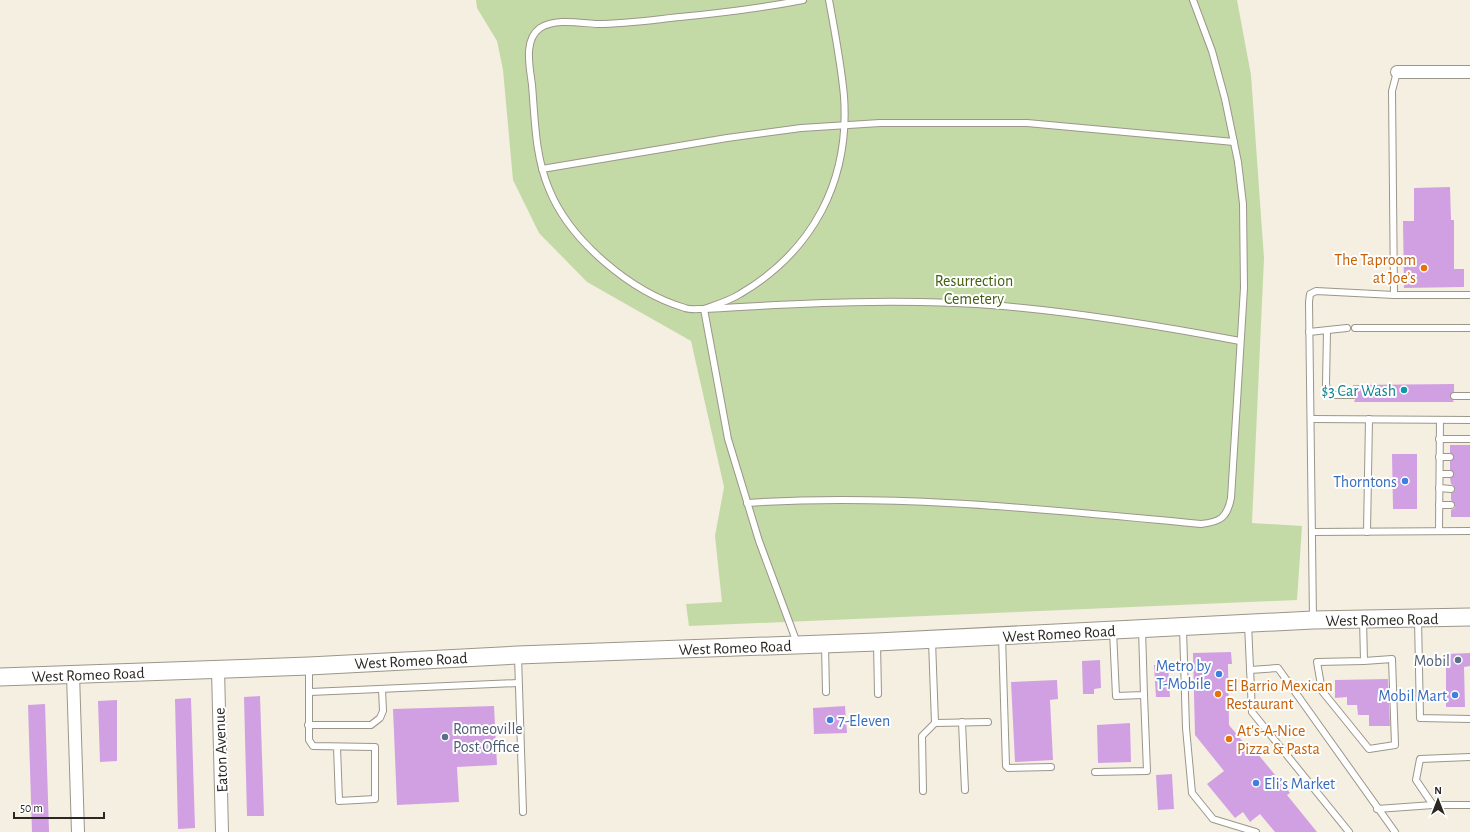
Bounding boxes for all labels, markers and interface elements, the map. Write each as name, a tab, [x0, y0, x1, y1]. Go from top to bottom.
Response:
place label: The Taproom at Joe’s	[1334, 252, 1416, 286]
marker: The Taproom at Joe’s	[1419, 263, 1429, 273]
park label: Resurrection Cemetery	[935, 273, 1013, 308]
place label: $3 Car Wash	[1322, 383, 1396, 399]
marker: $3 Car Wash	[1399, 385, 1409, 395]
place label: Thorntons	[1333, 474, 1397, 490]
marker: Thorntons	[1400, 476, 1410, 486]
street label: West Romeo Road	[1325, 611, 1439, 629]
street label: West Romeo Road	[1002, 623, 1116, 645]
street label: West Romeo Road	[678, 638, 792, 658]
street label: West Romeo Road	[354, 650, 468, 672]
place label: Mobil	[1414, 653, 1450, 669]
marker: Mobil	[1453, 655, 1463, 665]
place label: Metro by T-Mobile	[1156, 658, 1211, 692]
street label: West Romeo Road	[31, 665, 145, 685]
marker: Metro by T-Mobile	[1214, 669, 1224, 679]
place label: El Barrio Mexican Restaurant	[1226, 678, 1333, 712]
place label: Mobil Mart	[1378, 688, 1447, 704]
marker: El Barrio Mexican Restaurant	[1213, 689, 1223, 699]
marker: Mobil Mart	[1450, 690, 1460, 700]
street label: Eaton Avenue	[212, 707, 230, 793]
place label: 7-Eleven	[838, 713, 890, 729]
marker: 7-Eleven	[825, 715, 835, 725]
place label: Romeoville Post Office	[453, 721, 523, 755]
place label: At's-A-Nice Pizza & Pasta	[1237, 723, 1320, 757]
marker: Romeoville Post Office	[440, 732, 450, 742]
marker: At's-A-Nice Pizza & Pasta	[1224, 734, 1234, 744]
place label: Eli’s Market	[1264, 776, 1335, 792]
marker: Eli’s Market	[1251, 778, 1261, 788]
north arrow	[1418, 780, 1458, 820]
text: N	[1434, 785, 1442, 796]
scale bar	[14, 794, 104, 820]
text: 50 m	[20, 802, 43, 814]

